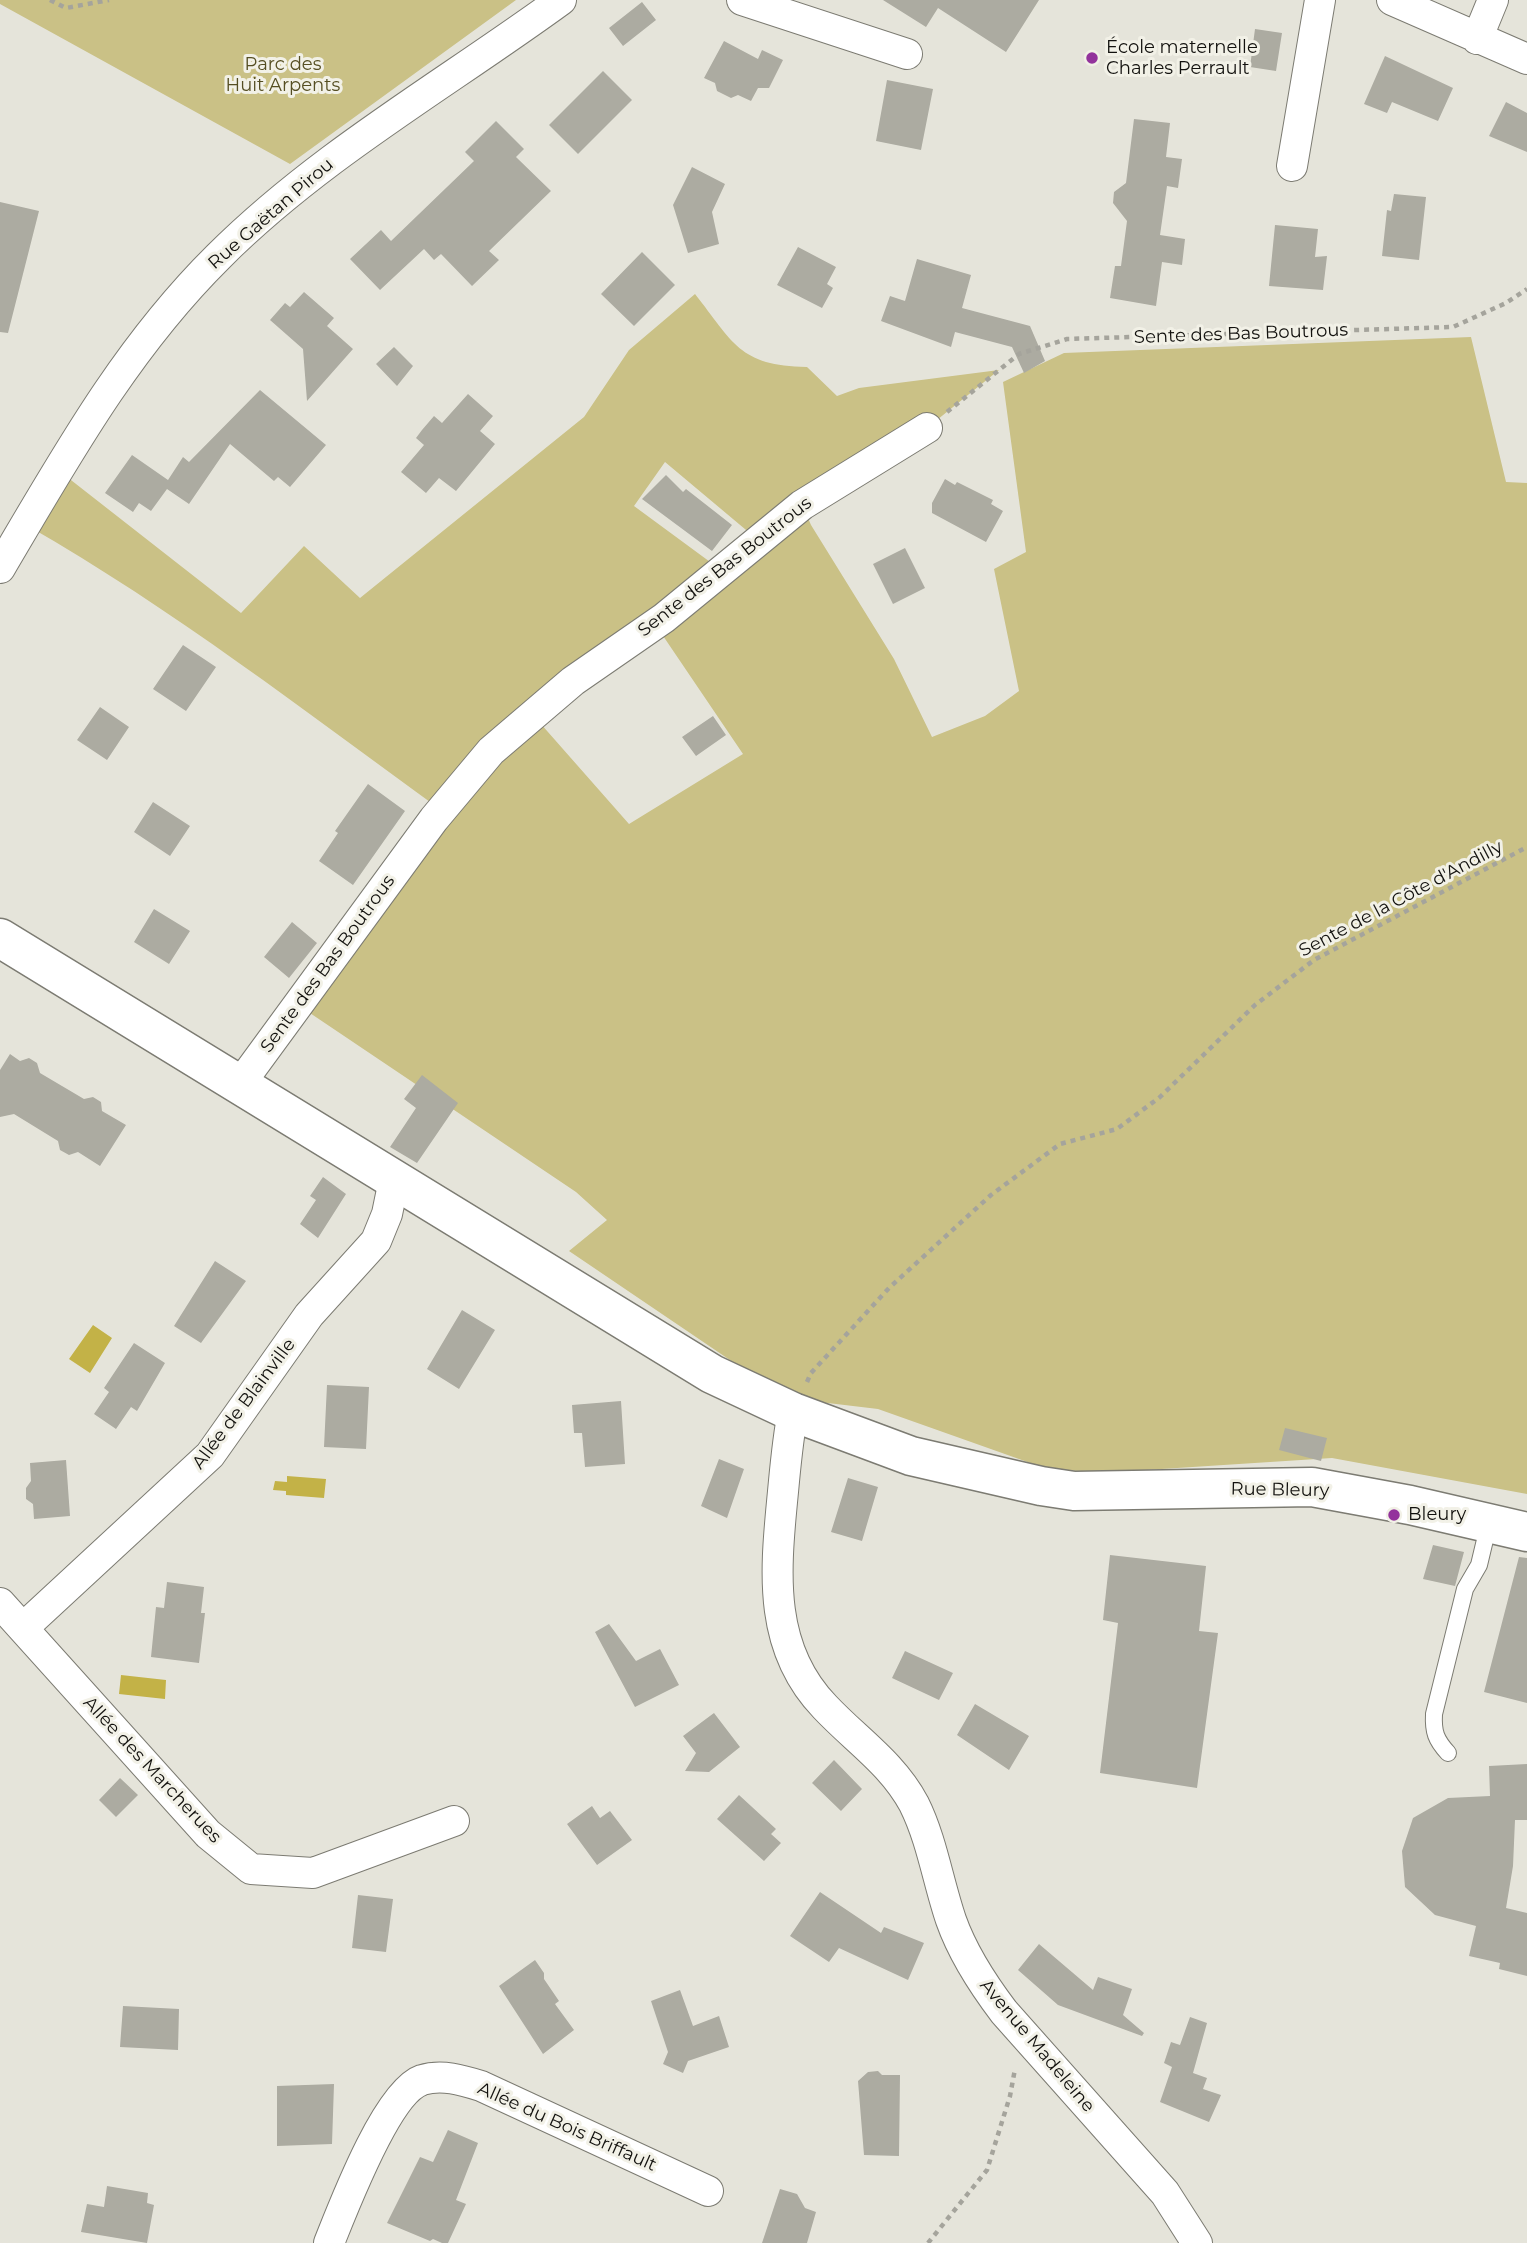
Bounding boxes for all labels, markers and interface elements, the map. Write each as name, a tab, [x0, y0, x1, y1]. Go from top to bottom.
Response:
place label: École maternelle Charles Perrault	[1106, 37, 1258, 80]
marker: École maternelle Charles Perrault	[1084, 50, 1100, 66]
park label: Parc des Huit Arpents	[226, 54, 340, 96]
street label: Rue Gaëtan Pirou	[204, 154, 338, 274]
street label: Sente des Bas Boutrous	[1134, 319, 1348, 349]
street label: Sente des Bas Boutrous	[634, 493, 816, 641]
street label: Sente de la Côte d'Andilly	[1296, 836, 1506, 962]
street label: Sente des Bas Boutrous	[256, 871, 400, 1057]
street label: Allée de Blainville	[188, 1334, 300, 1474]
street label: Rue Bleury	[1230, 1478, 1330, 1502]
place label: Bleury	[1408, 1504, 1466, 1526]
marker: Bleury	[1386, 1507, 1402, 1523]
street label: Allée des Marcherues	[78, 1692, 226, 1848]
street label: Avenue Madeleine	[975, 1975, 1099, 2117]
street label: Allée du Bois Briffault	[474, 2078, 660, 2176]

